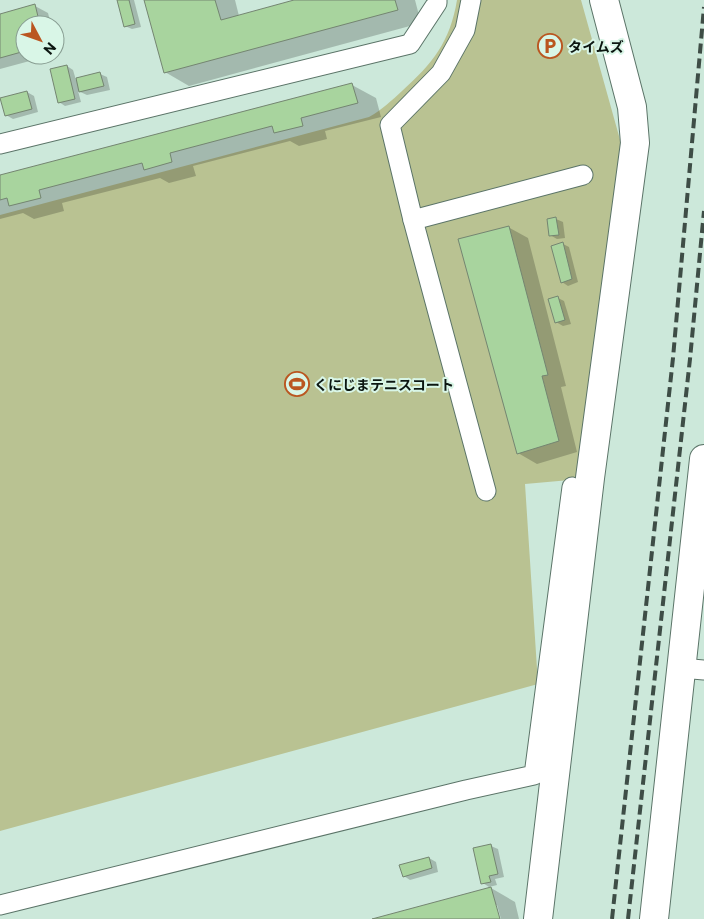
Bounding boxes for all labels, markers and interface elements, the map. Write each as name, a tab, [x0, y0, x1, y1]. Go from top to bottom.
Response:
north arrow	[15, 15, 65, 65]
parking icon: タイムズ	[537, 33, 563, 59]
place label: タイムズ	[568, 38, 624, 55]
text: N	[40, 39, 60, 58]
sports icon: くにじまテニスコート	[284, 371, 310, 397]
place label: くにじまテニスコート	[314, 376, 454, 393]

